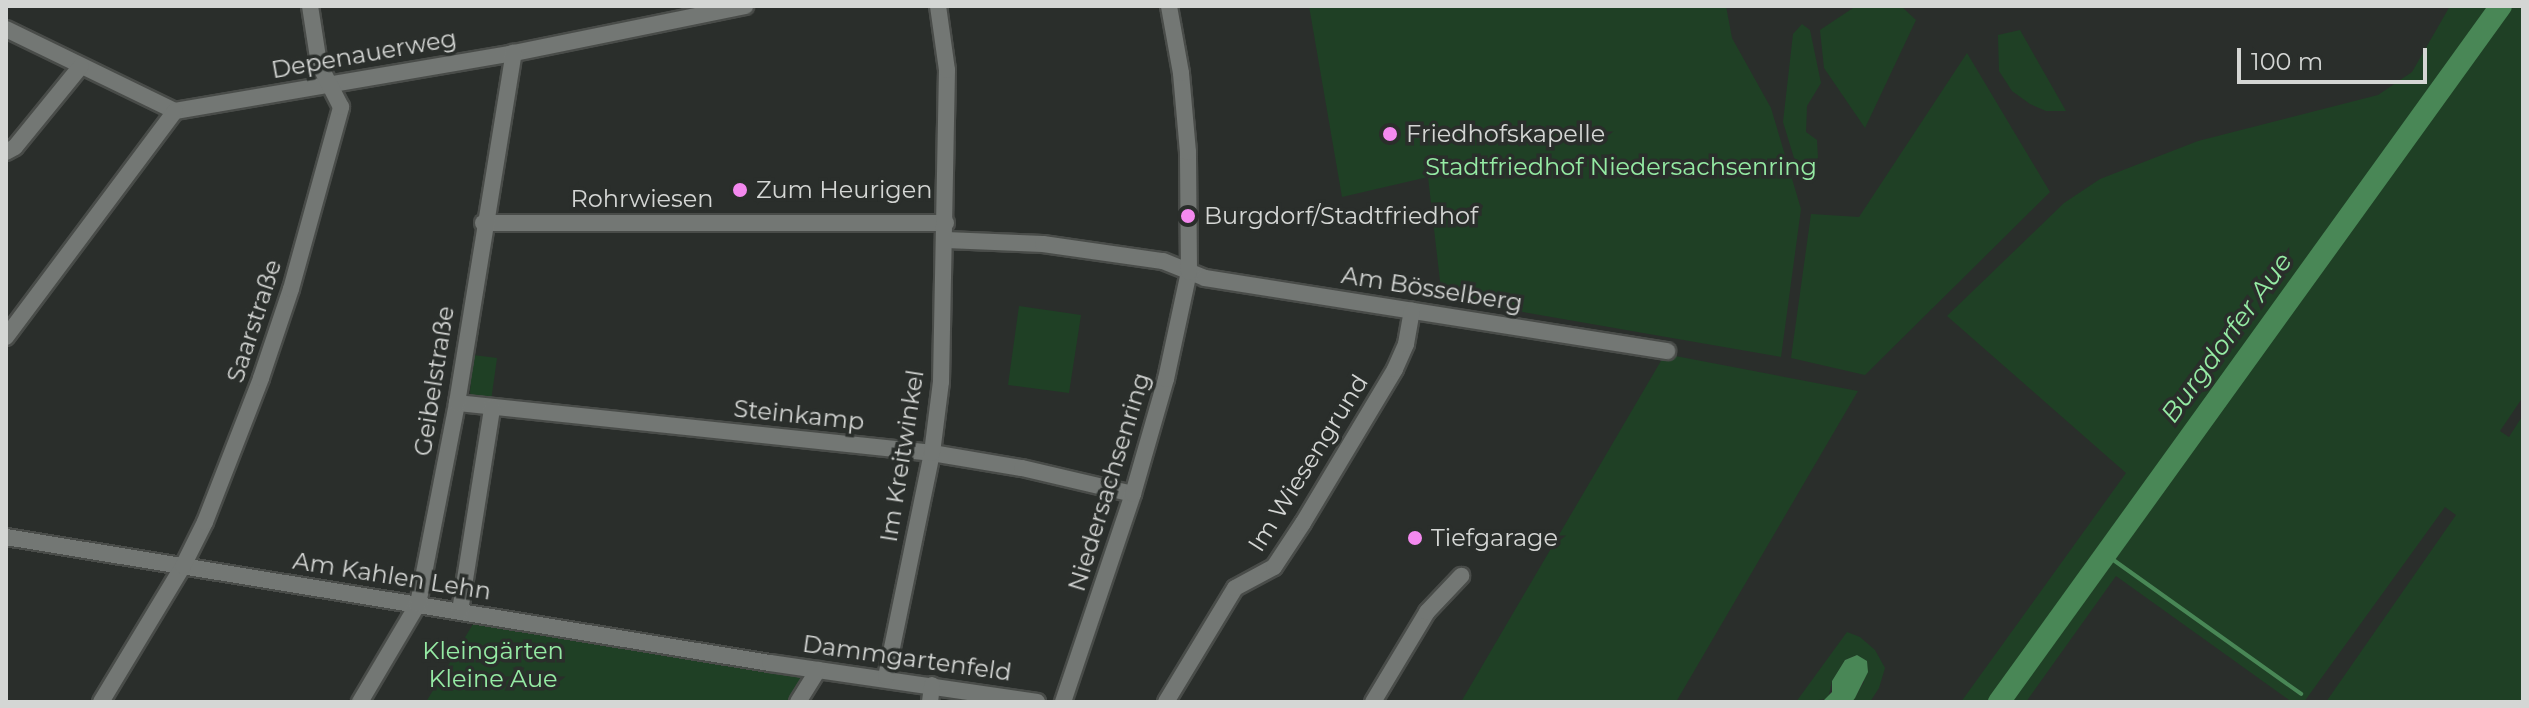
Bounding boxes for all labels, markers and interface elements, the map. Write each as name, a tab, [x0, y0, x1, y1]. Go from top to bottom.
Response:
street label: Depenauerweg	[269, 24, 459, 84]
scale bar	[2241, 32, 2431, 82]
text: 100 m	[2251, 47, 2323, 76]
place label: Friedhofskapelle	[1406, 120, 1605, 148]
marker: Friedhofskapelle	[1381, 125, 1399, 143]
park label: Stadtfriedhof Niedersachsenring	[1425, 153, 1817, 181]
place label: Zum Heurigen	[756, 176, 933, 204]
marker: Zum Heurigen	[731, 181, 749, 199]
street label: Rohrwiesen	[570, 185, 714, 213]
place label: Burgdorf/Stadtfriedhof	[1204, 202, 1478, 230]
marker: Burgdorf/Stadtfriedhof	[1179, 207, 1197, 225]
water label: Burgdorfer Aue	[2155, 247, 2299, 429]
street label: Saarstraße	[221, 256, 287, 386]
street label: Am Bösselberg	[1339, 260, 1525, 318]
street label: Geibelstraße	[408, 304, 460, 458]
street label: Im Kreitwinkel	[874, 368, 930, 544]
street label: Niedersachsenring	[1062, 369, 1156, 595]
street label: Im Wiesengrund	[1242, 369, 1374, 557]
street label: Steinkamp	[732, 394, 866, 436]
place label: Tiefgarage	[1431, 524, 1558, 552]
marker: Tiefgarage	[1406, 529, 1424, 547]
street label: Am Kahlen Lehn	[291, 546, 493, 606]
street label: Dammgartenfeld	[801, 629, 1013, 687]
park label: Kleingärten Kleine Aue	[422, 637, 564, 693]

